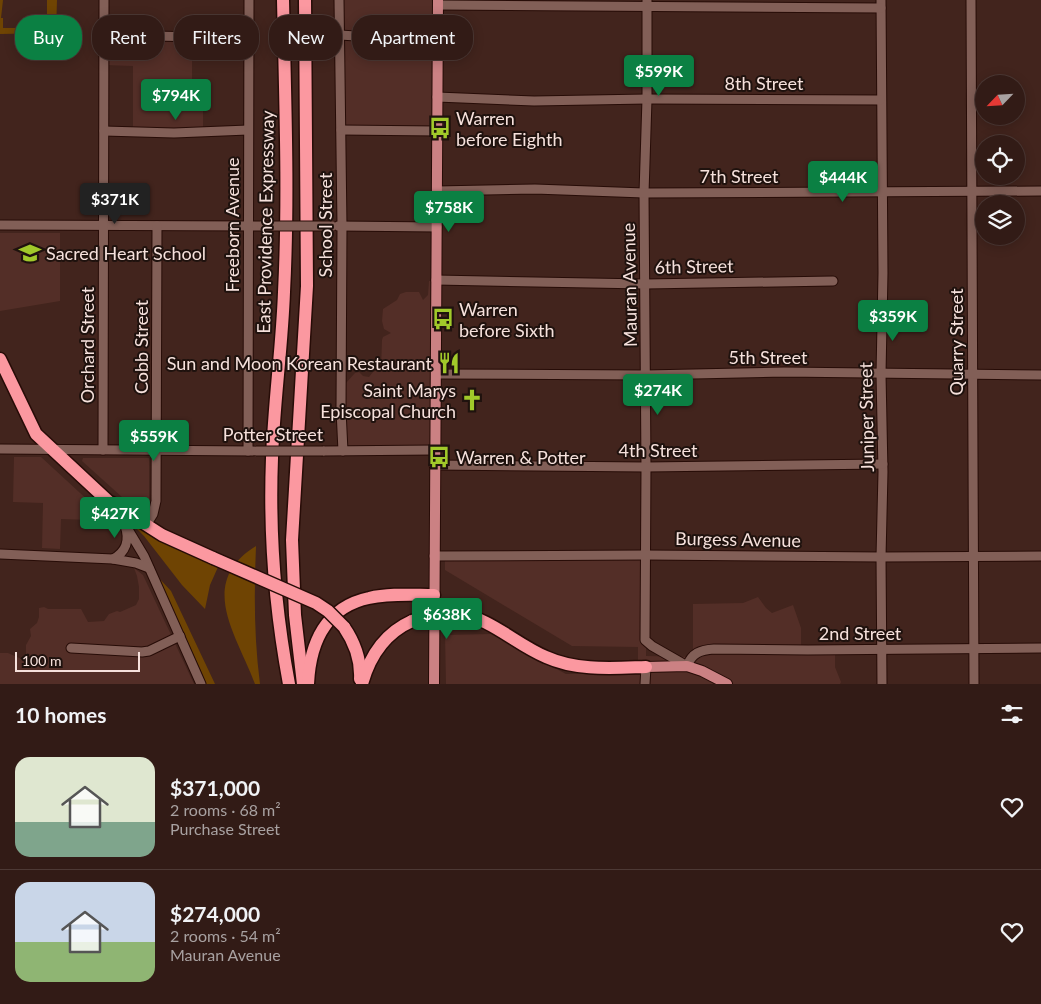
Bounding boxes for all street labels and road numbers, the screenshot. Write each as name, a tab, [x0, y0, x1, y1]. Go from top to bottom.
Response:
street label: 8th Street	[725, 72, 804, 94]
street label: East Providence Expressway	[252, 109, 278, 334]
street label: Freeborn Avenue	[221, 157, 243, 293]
street label: 7th Street	[700, 165, 779, 187]
street label: School Street	[314, 172, 336, 278]
street label: Mauran Avenue	[617, 223, 641, 347]
street label: 6th Street	[654, 254, 734, 278]
street label: Orchard Street	[76, 286, 98, 403]
street label: Quarry Street	[945, 288, 967, 396]
street label: Cobb Street	[130, 299, 152, 394]
street label: 5th Street	[729, 346, 808, 368]
street label: Juniper Street	[854, 362, 878, 472]
street label: Potter Street	[223, 423, 324, 445]
street label: 4th Street	[619, 439, 698, 461]
street label: Burgess Avenue	[675, 527, 801, 551]
street label: 2nd Street	[819, 622, 902, 644]

